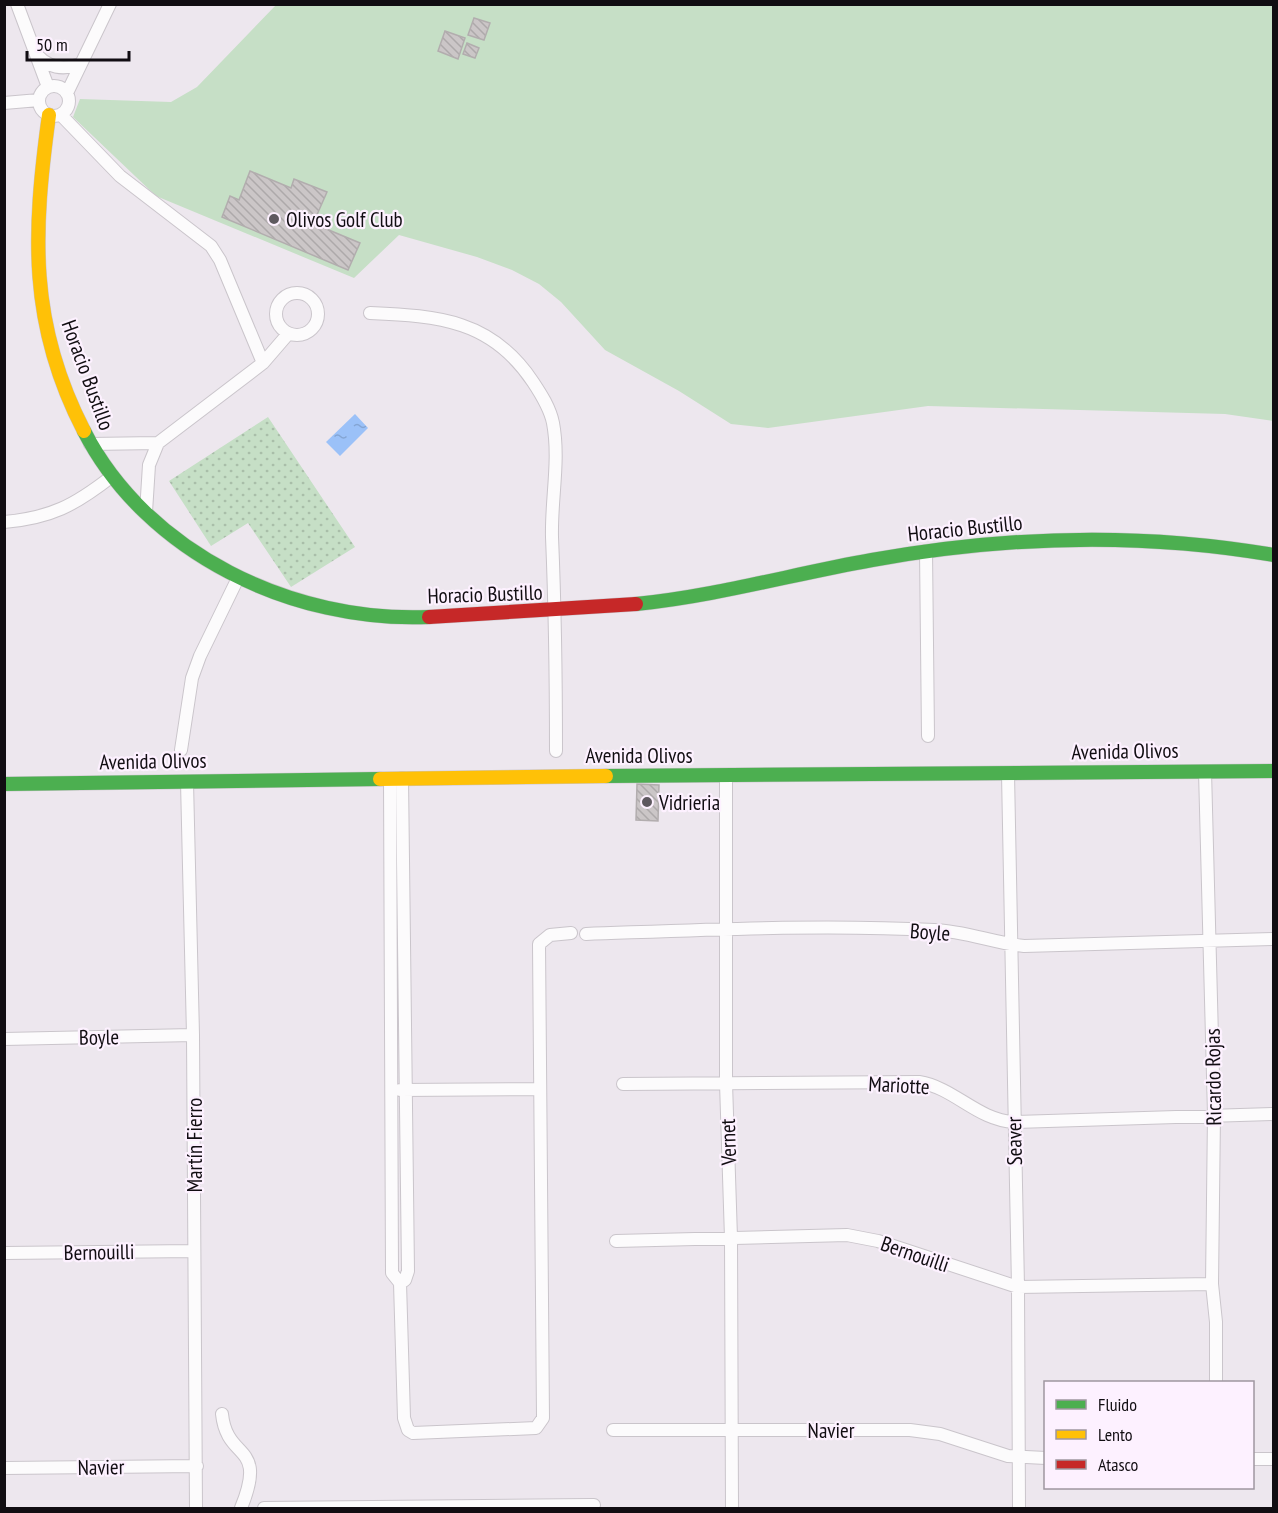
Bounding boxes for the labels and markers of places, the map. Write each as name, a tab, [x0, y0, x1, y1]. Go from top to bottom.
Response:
place label: Olivos Golf Club	[286, 206, 403, 233]
marker: Olivos Golf Club	[267, 212, 281, 226]
place label: Vidrieria	[658, 789, 720, 816]
marker: Vidrieria	[640, 795, 654, 809]

